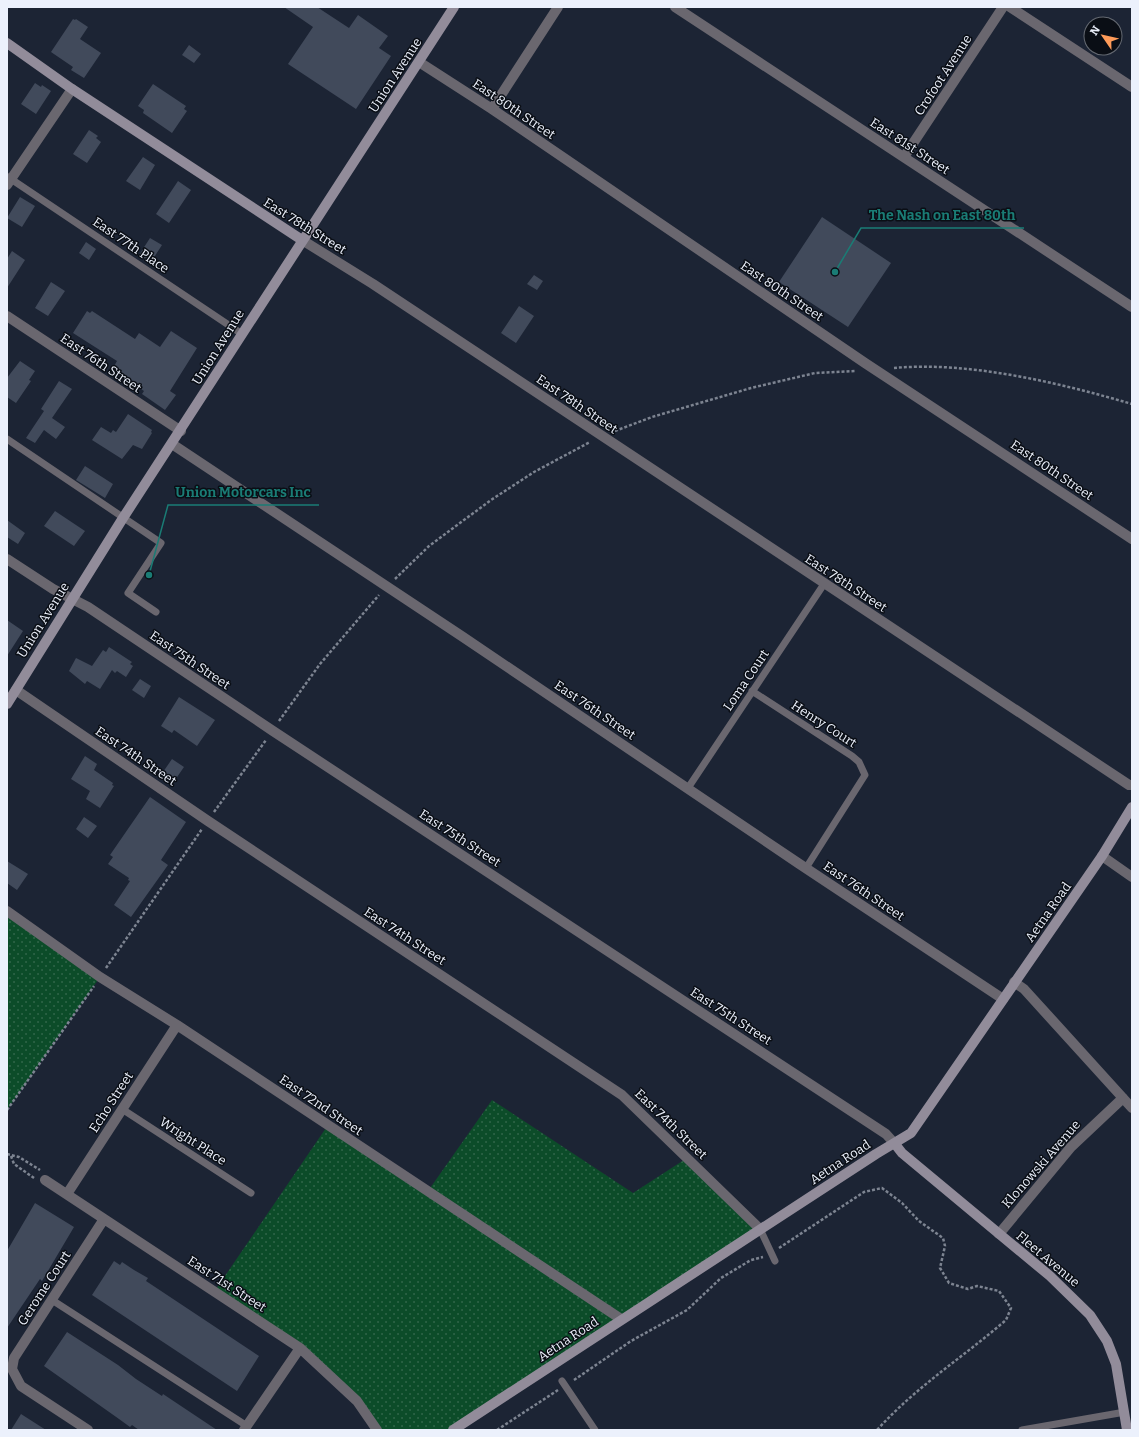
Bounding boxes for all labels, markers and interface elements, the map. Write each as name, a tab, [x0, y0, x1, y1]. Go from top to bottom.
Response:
north arrow	[1083, 16, 1123, 56]
text: N	[1087, 23, 1103, 38]
street label: Crofoot Avenue	[911, 32, 975, 118]
street label: Union Avenue	[365, 35, 425, 115]
street label: East 80th Street	[470, 76, 558, 142]
street label: East 81st Street	[867, 115, 953, 177]
street label: East 78th Street	[261, 195, 349, 258]
callout: The Nash on East 80th	[861, 202, 1024, 228]
text: The Nash on East 80th	[869, 207, 1015, 224]
street label: East 77th Place	[90, 214, 172, 276]
street label: East 80th Street	[738, 258, 826, 324]
street label: Union Avenue	[189, 307, 247, 387]
street label: East 76th Street	[58, 330, 145, 396]
street label: East 78th Street	[534, 371, 621, 437]
street label: East 80th Street	[1008, 437, 1096, 503]
callout: Union Motorcars Inc	[168, 479, 319, 505]
text: Union Motorcars Inc	[175, 484, 311, 501]
street label: East 78th Street	[802, 551, 890, 615]
street label: Union Avenue	[14, 580, 72, 660]
street label: East 75th Street	[147, 628, 233, 693]
street label: Loma Court	[720, 646, 772, 713]
street label: East 76th Street	[552, 677, 639, 743]
street label: Henry Court	[789, 697, 860, 751]
street label: East 74th Street	[93, 723, 180, 789]
street label: East 75th Street	[417, 806, 504, 870]
street label: East 76th Street	[821, 858, 908, 924]
street label: Aetna Road	[1022, 879, 1074, 945]
street label: East 74th Street	[361, 904, 449, 968]
street label: East 75th Street	[688, 984, 775, 1048]
street label: Echo Street	[86, 1069, 136, 1135]
street label: East 72nd Street	[277, 1072, 366, 1139]
street label: East 74th Street	[632, 1086, 710, 1162]
street label: Wright Place	[157, 1114, 229, 1168]
street label: Klonowski Avenue	[999, 1117, 1083, 1211]
street label: Aetna Road	[807, 1137, 873, 1187]
street label: Fleet Avenue	[1013, 1228, 1083, 1290]
street label: Gerome Court	[14, 1248, 74, 1328]
street label: East 71st Street	[185, 1253, 269, 1315]
street label: Aetna Road	[535, 1314, 601, 1364]

